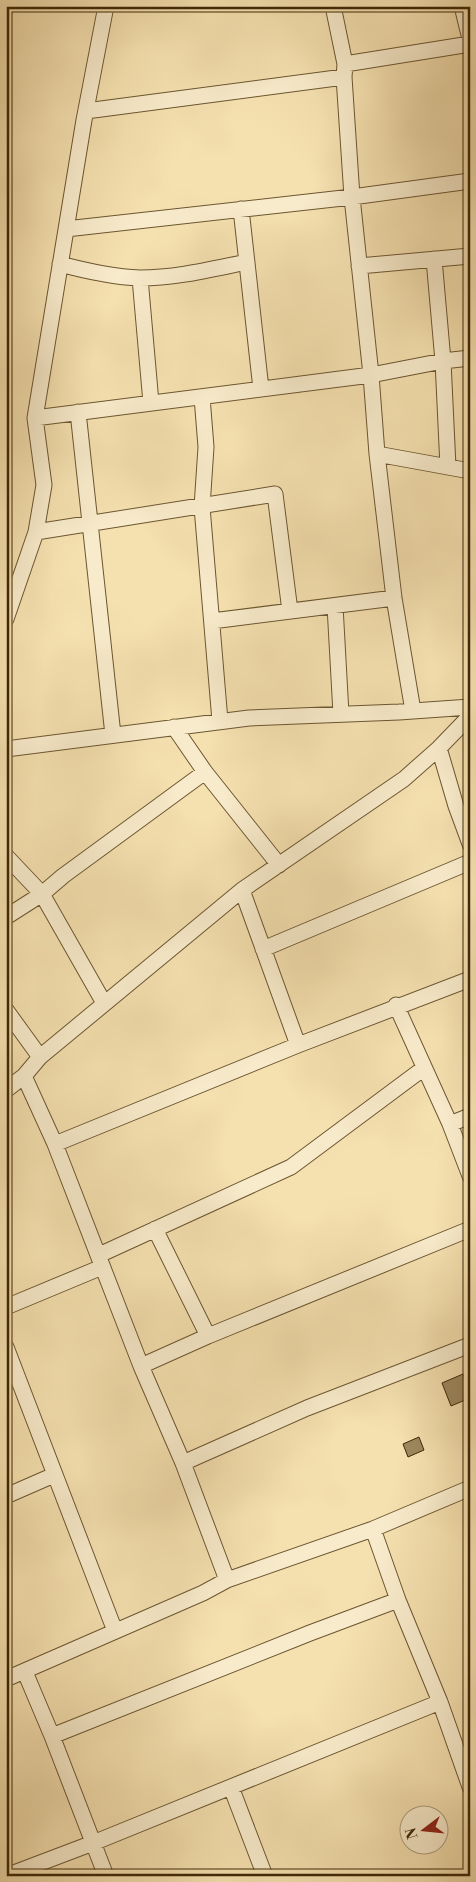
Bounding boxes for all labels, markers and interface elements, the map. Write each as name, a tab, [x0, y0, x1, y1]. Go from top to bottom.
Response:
north arrow	[398, 1804, 448, 1854]
text: N	[402, 1826, 423, 1841]

